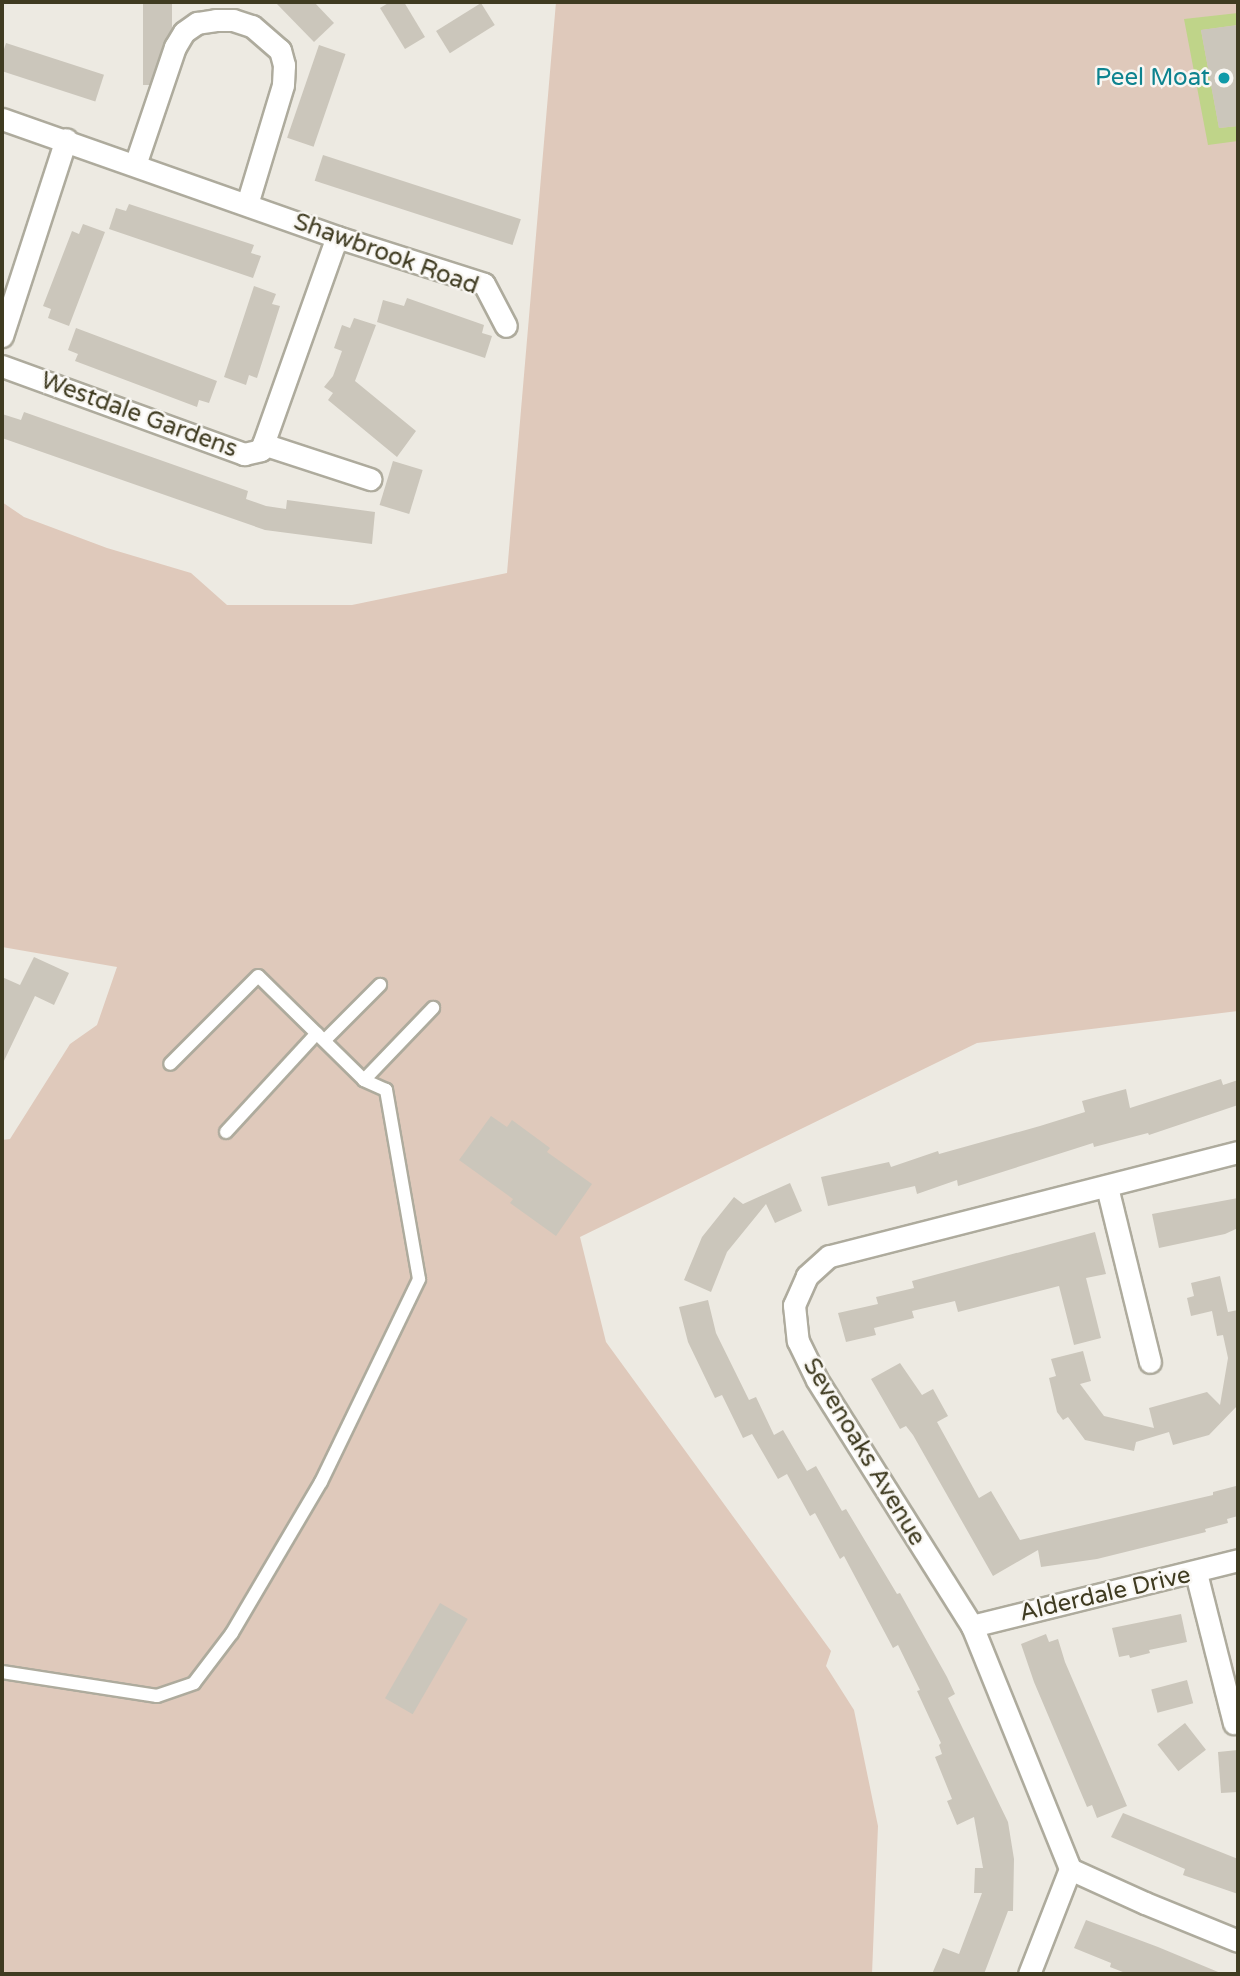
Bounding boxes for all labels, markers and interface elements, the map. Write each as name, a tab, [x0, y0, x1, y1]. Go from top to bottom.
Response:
place label: Peel Moat	[1095, 64, 1210, 92]
marker: Peel Moat	[1216, 70, 1232, 86]
street label: Shawbrook Road	[290, 207, 482, 301]
street label: Westdale Gardens	[37, 366, 241, 464]
street label: Sevenoaks Avenue	[797, 1353, 931, 1551]
street label: Alderdale Drive	[1017, 1560, 1193, 1628]

